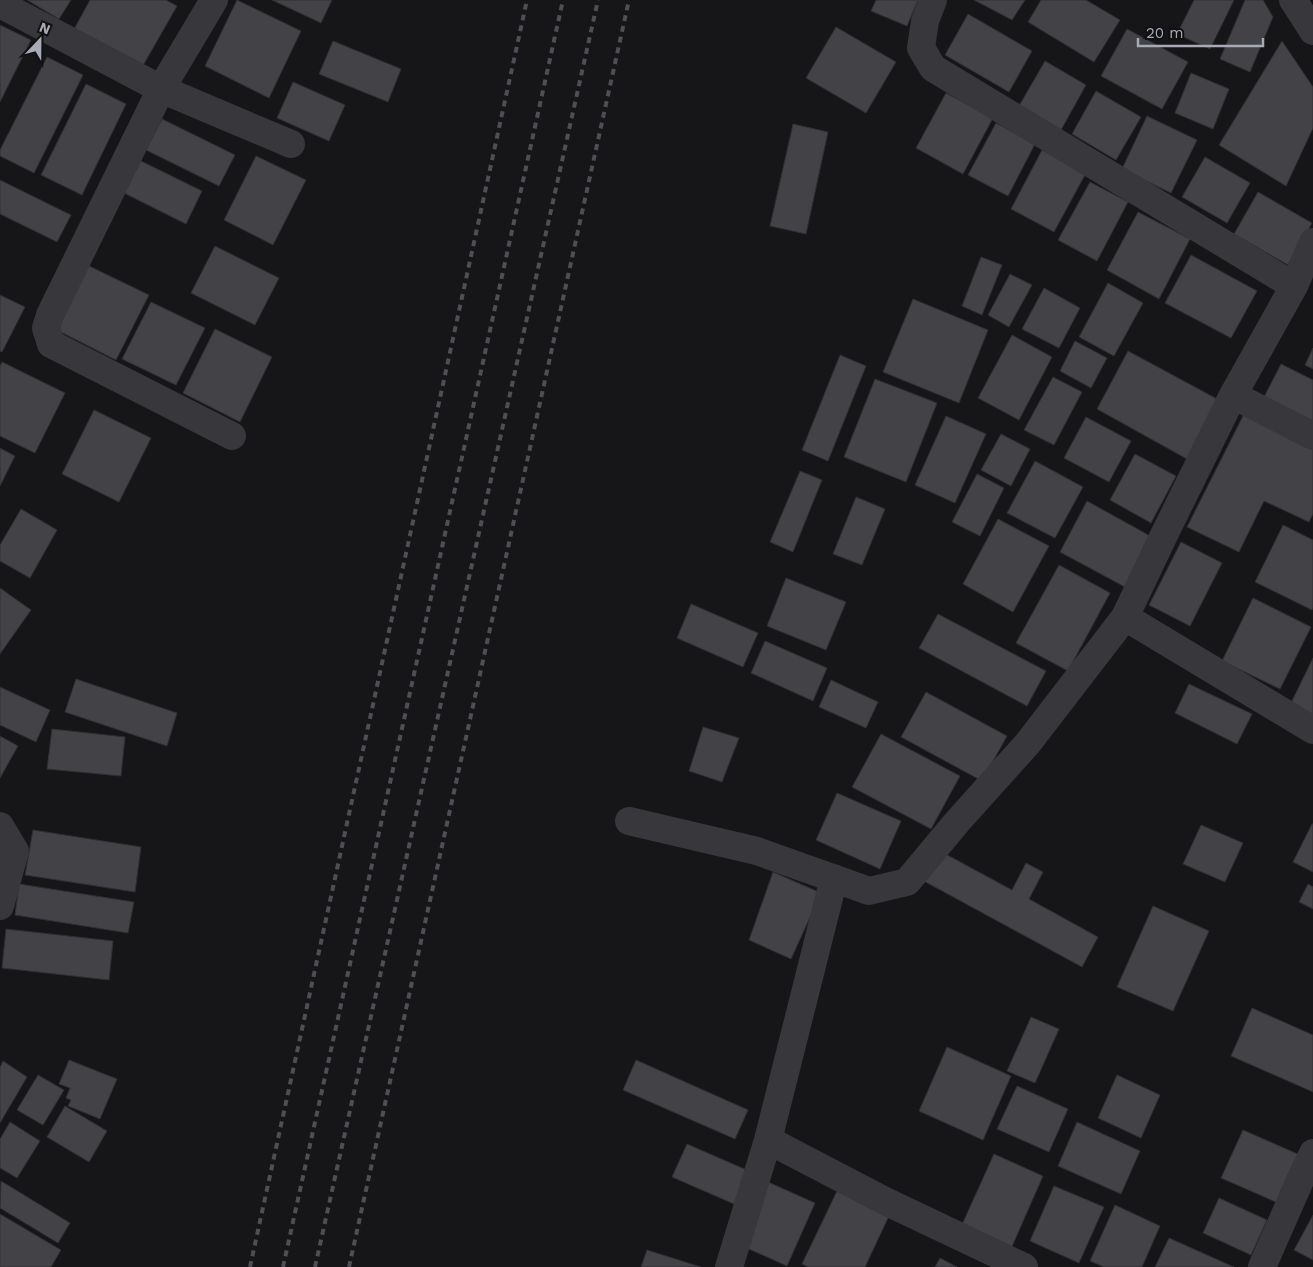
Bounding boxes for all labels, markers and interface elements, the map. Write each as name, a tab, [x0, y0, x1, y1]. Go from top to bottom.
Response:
north arrow	[15, 15, 65, 65]
scale bar	[1138, 15, 1263, 47]
text: N	[37, 19, 53, 37]
text: 20 m	[1146, 24, 1184, 42]

